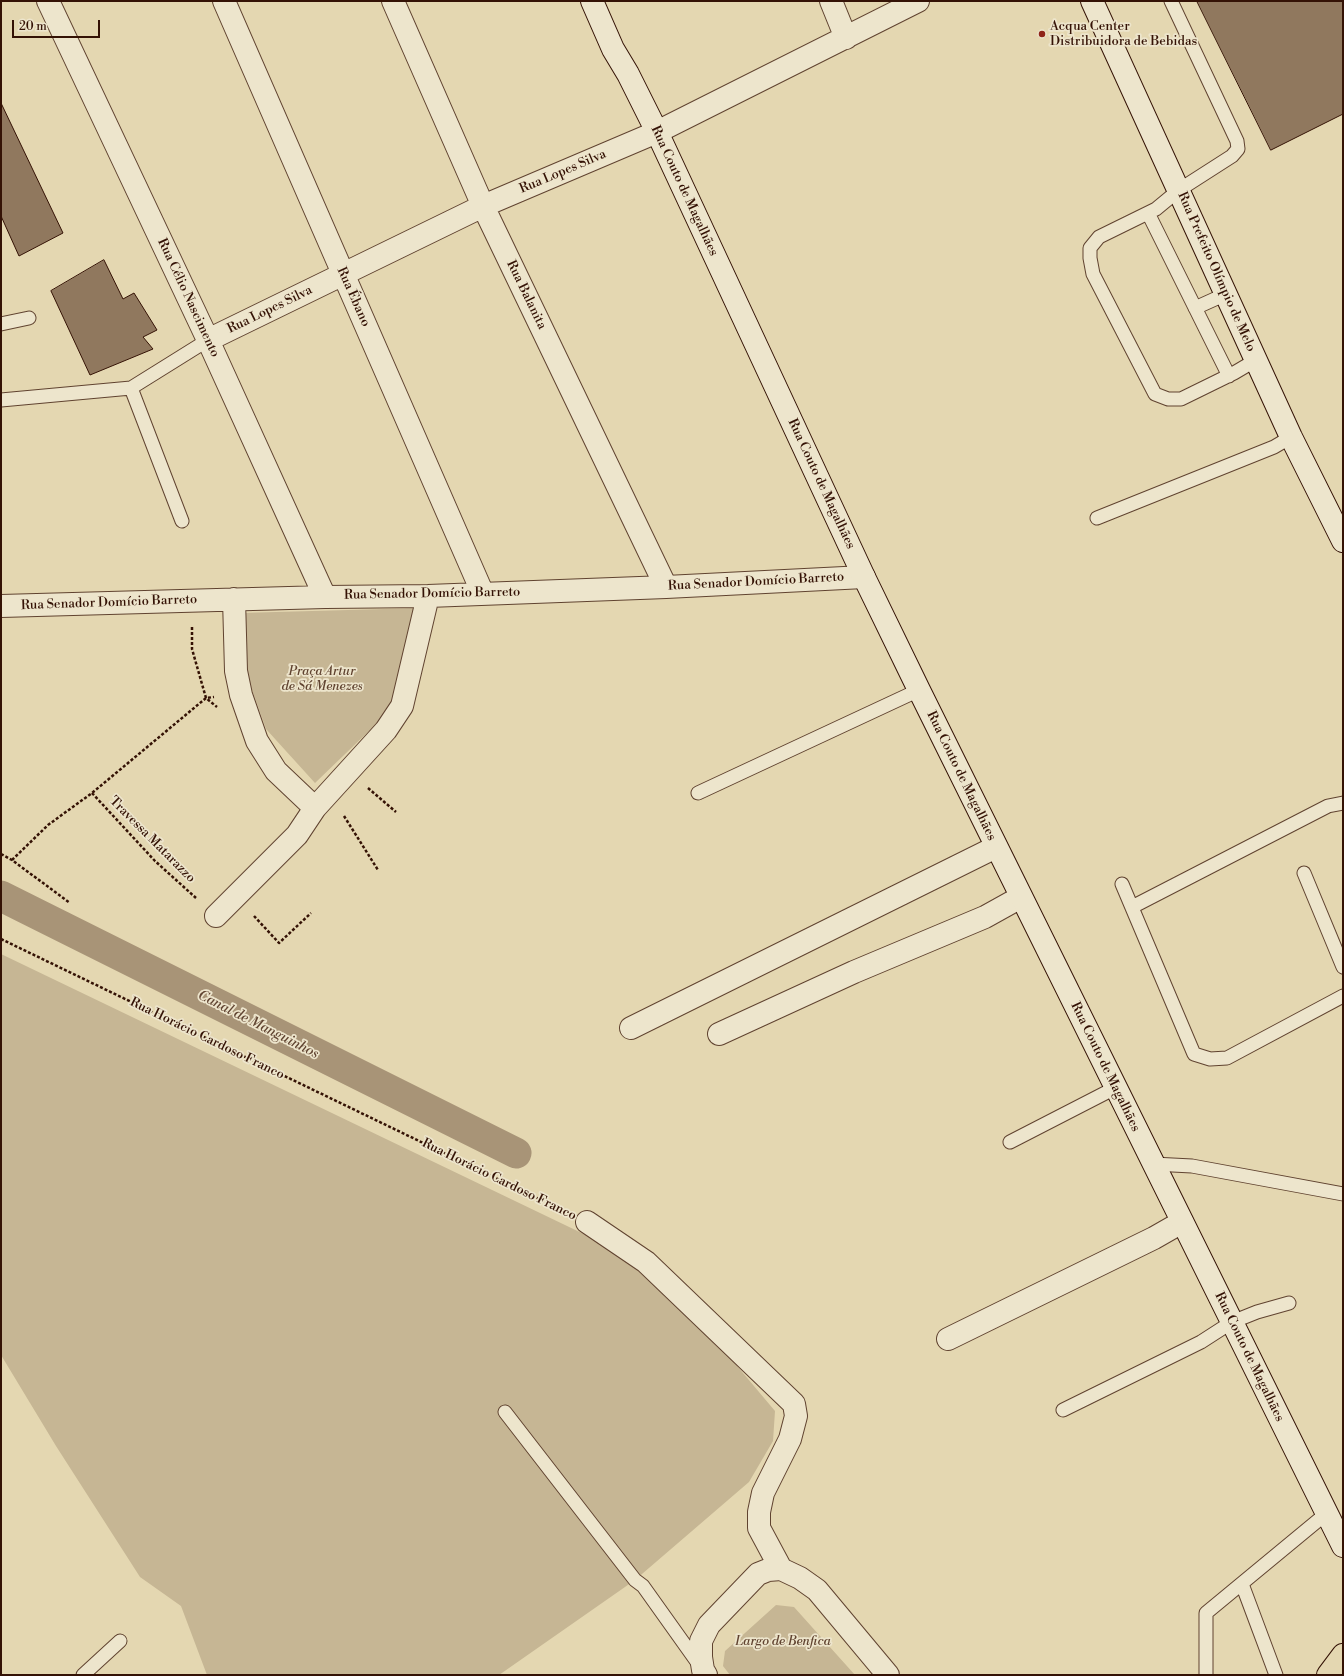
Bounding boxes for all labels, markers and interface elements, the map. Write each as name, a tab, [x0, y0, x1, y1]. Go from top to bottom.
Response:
scale bar	[14, 12, 102, 38]
text: 20 m	[19, 19, 47, 34]
place label: Acqua Center Distribuidora de Bebidas	[1050, 19, 1197, 50]
marker: Acqua Center Distribuidora de Bebidas	[1037, 29, 1047, 39]
street label: Rua Couto de Magalhães	[647, 123, 721, 259]
street label: Rua Lopes Silva	[517, 147, 609, 197]
street label: Rua Prefeito Olímpio de Melo	[1174, 190, 1258, 354]
street label: Rua Célio Nascimento	[154, 236, 222, 360]
street label: Rua Balanita	[503, 258, 549, 332]
street label: Rua Ébano	[333, 265, 373, 329]
street label: Rua Lopes Silva	[225, 283, 315, 337]
street label: Rua Couto de Magalhães	[784, 416, 858, 552]
street label: Rua Senador Domício Barreto	[668, 570, 844, 594]
street label: Rua Senador Domício Barreto	[344, 585, 520, 603]
street label: Rua Senador Domício Barreto	[21, 592, 197, 614]
park label: Praça Artur de Sá Menezes	[281, 664, 363, 695]
street label: Rua Couto de Magalhães	[923, 709, 999, 843]
street label: Travessa Matarazzo	[106, 794, 198, 886]
water label: Canal de Manguinhos	[195, 987, 321, 1063]
street label: Rua Horácio Cardoso Franco	[127, 995, 287, 1083]
street label: Rua Couto de Magalhães	[1067, 1000, 1143, 1134]
street label: Rua Horácio Cardoso Franco	[419, 1136, 579, 1224]
street label: Rua Couto de Magalhães	[1211, 1290, 1287, 1424]
park label: Largo de Benfica	[735, 1634, 831, 1650]

